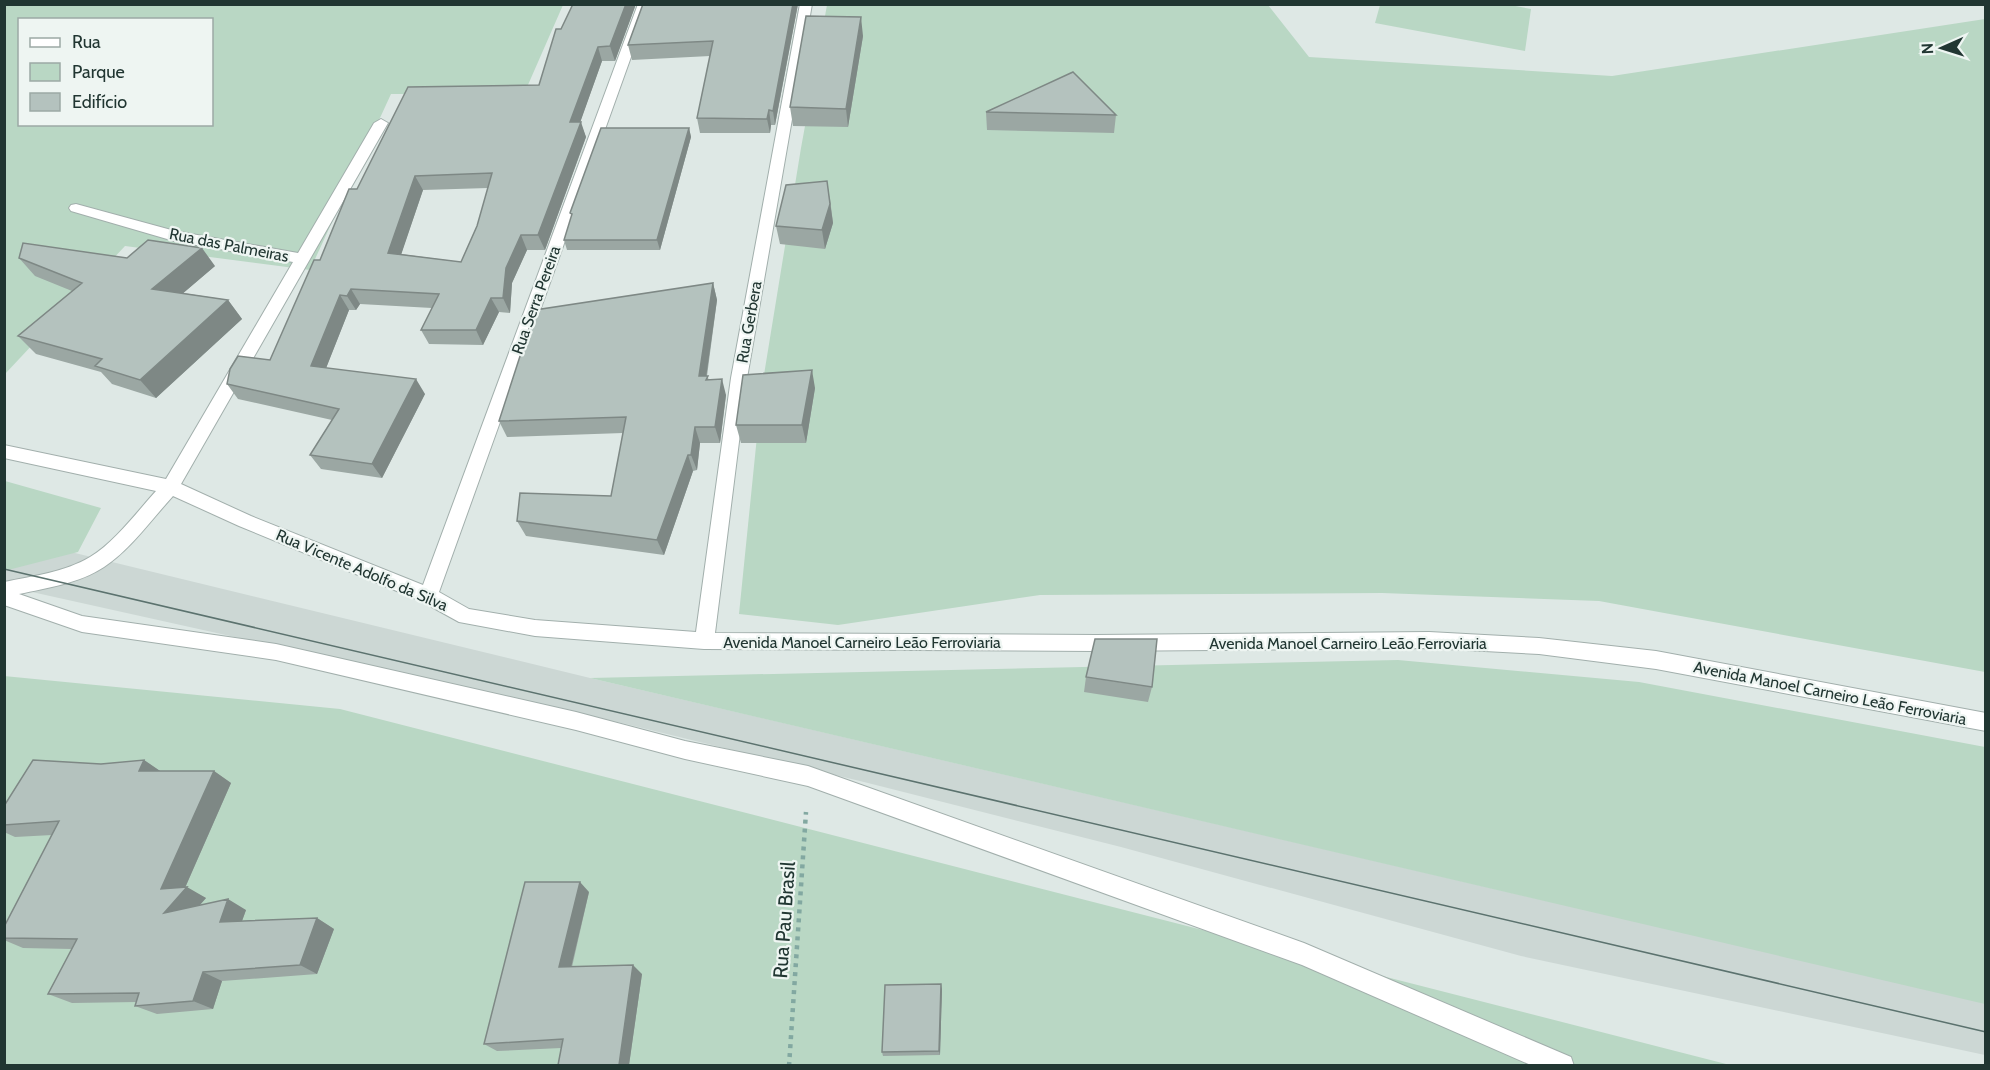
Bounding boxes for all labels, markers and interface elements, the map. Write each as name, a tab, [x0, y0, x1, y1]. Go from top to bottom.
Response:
legend	[18, 18, 213, 126]
north arrow	[1912, 18, 1972, 78]
text: Rua	[72, 31, 101, 53]
text: N	[1918, 43, 1937, 55]
text: Parque	[72, 61, 125, 83]
text: Edifício	[72, 91, 127, 113]
street label: Rua das Palmeiras	[168, 224, 291, 266]
street label: Rua Serra Pereira	[508, 243, 565, 357]
street label: Rua Gerbera	[732, 279, 766, 364]
street label: Rua Vicente Adolfo da Silva	[273, 525, 451, 615]
street label: Avenida Manoel Carneiro Leão Ferroviaria	[723, 633, 1001, 652]
street label: Avenida Manoel Carneiro Leão Ferroviaria	[1209, 634, 1487, 653]
street label: Avenida Manoel Carneiro Leão Ferroviaria	[1692, 657, 1968, 729]
street label: Rua Pau Brasil	[768, 861, 800, 979]

